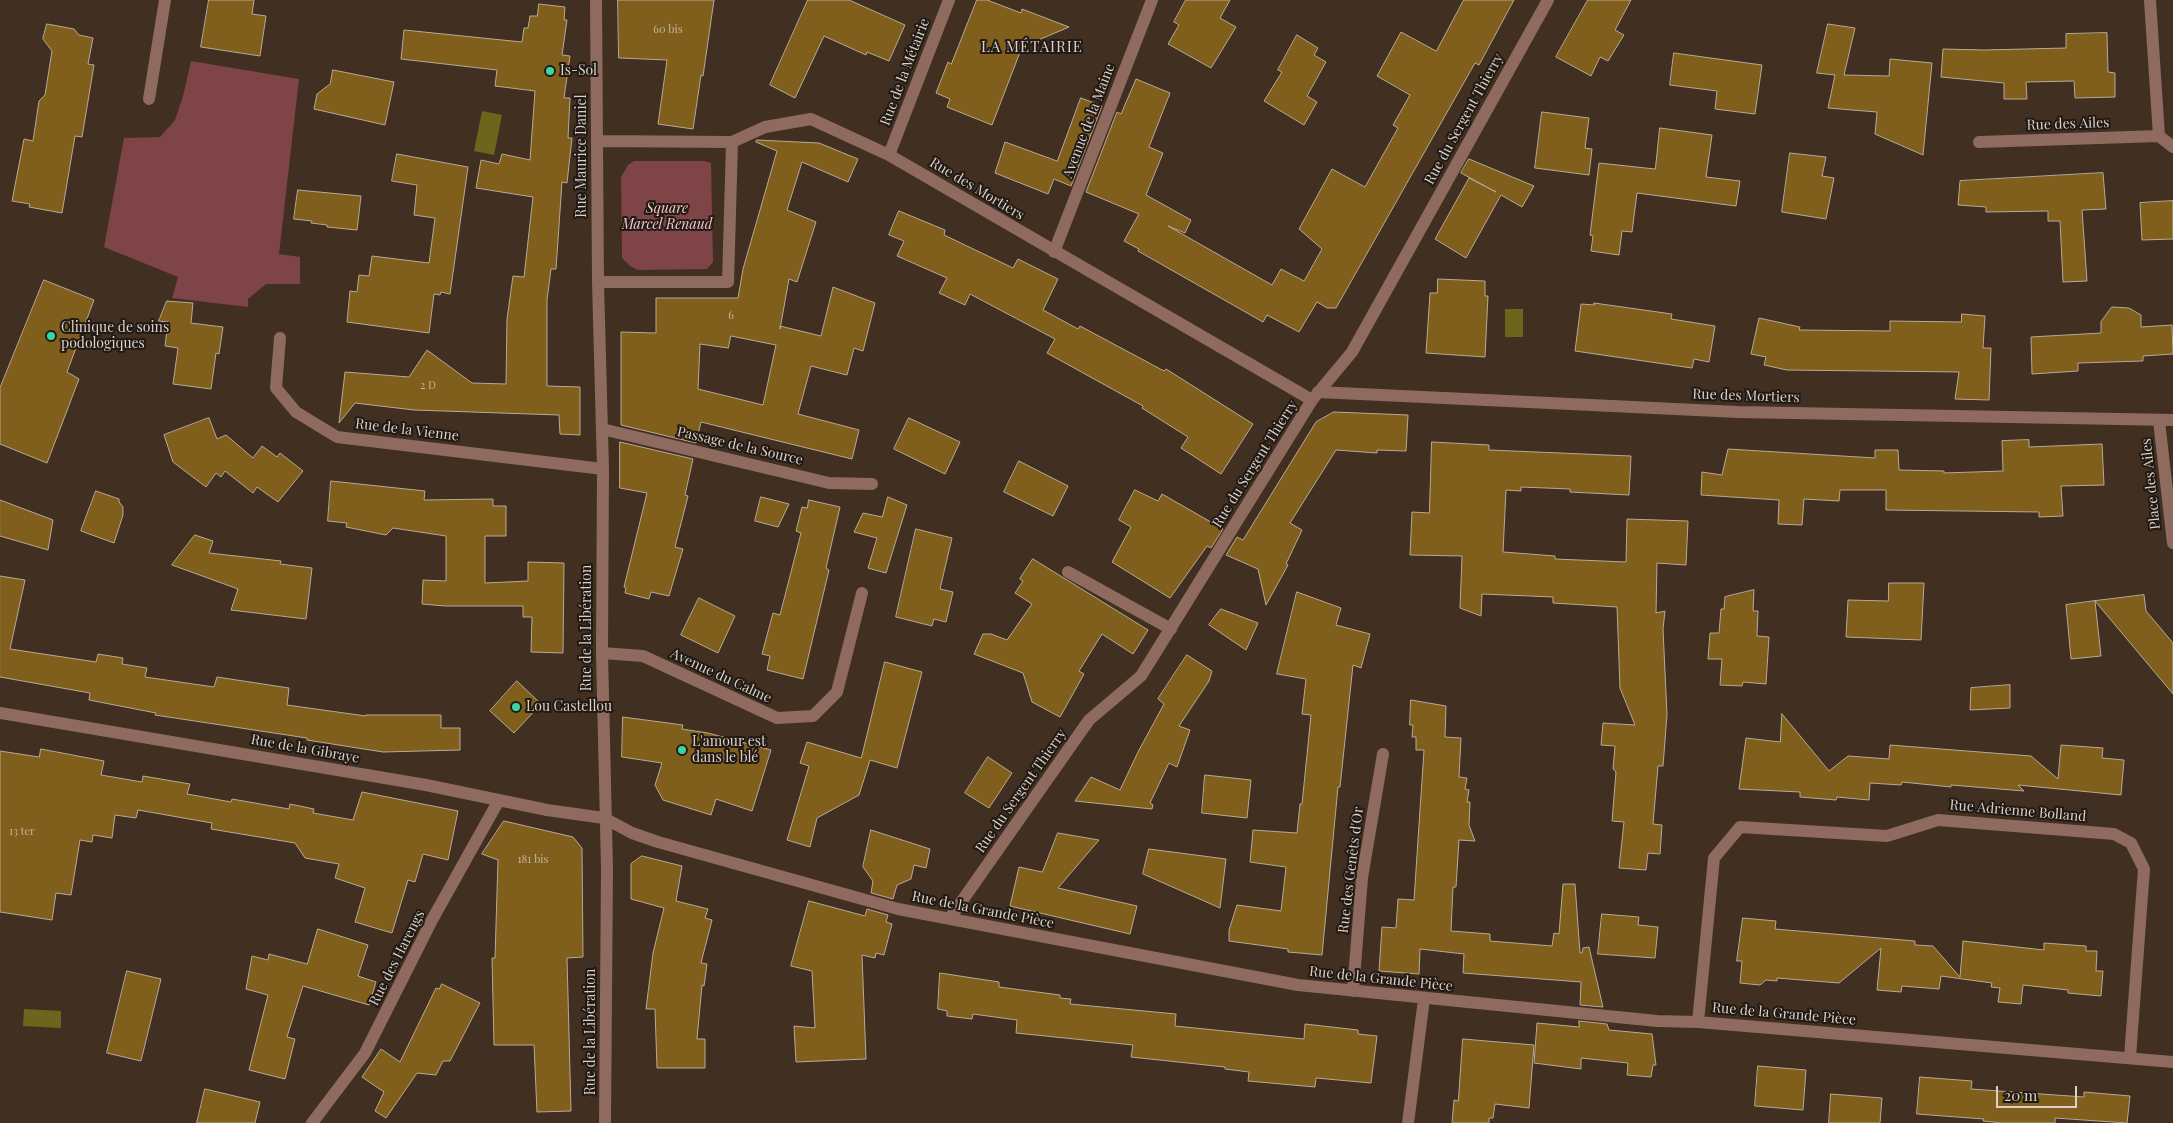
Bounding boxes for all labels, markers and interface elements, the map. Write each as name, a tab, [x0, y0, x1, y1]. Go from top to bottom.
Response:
street label: Rue de la Métairie	[877, 16, 933, 128]
house number: 60 bis	[653, 23, 683, 37]
district label: LA MÉTAIRIE	[980, 38, 1084, 56]
street label: Rue du Sergent Thierry	[1421, 51, 1507, 187]
street label: Avenue de la Maine	[1059, 61, 1119, 181]
place label: Is-Sol	[560, 63, 597, 79]
marker: Is-Sol	[544, 65, 556, 77]
street label: Rue Maurice Daniel	[574, 94, 590, 218]
street label: Rue des Ailes	[2026, 114, 2110, 134]
street label: Rue des Mortiers	[927, 154, 1027, 224]
park label: Square Marcel Renaud	[622, 201, 712, 233]
house number: 6	[728, 309, 734, 323]
place label: Clinique de soins podologiques	[61, 320, 169, 352]
marker: Clinique de soins podologiques	[45, 330, 57, 342]
house number: 2 D	[420, 379, 436, 393]
street label: Rue des Mortiers	[1692, 386, 1800, 406]
street label: Rue du Sergent Thierry	[1209, 397, 1301, 531]
street label: Rue de la Vienne	[354, 415, 460, 445]
street label: Passage de la Source	[675, 423, 805, 469]
street label: Place des Ailes	[2138, 438, 2164, 530]
street label: Rue de la Libération	[579, 565, 595, 691]
street label: Avenue du Calme	[668, 645, 774, 707]
place label: Lou Castellou	[526, 699, 612, 715]
marker: Lou Castellou	[510, 701, 522, 713]
street label: Rue du Sergent Thierry	[972, 726, 1070, 856]
street label: Rue de la Gibraye	[249, 731, 361, 767]
place label: L'amour est dans le blé	[692, 734, 766, 766]
marker: L'amour est dans le blé	[676, 744, 688, 756]
street label: Rue Adrienne Bolland	[1949, 797, 2087, 825]
street label: Rue des Genêts d'Or	[1335, 806, 1367, 934]
house number: 13 ter	[9, 825, 35, 839]
house number: 181 bis	[518, 853, 548, 867]
street label: Rue de la Grande Pièce	[911, 888, 1055, 932]
street label: Rue des Harengs	[366, 907, 428, 1009]
street label: Rue de la Grande Pièce	[1308, 963, 1454, 995]
street label: Rue de la Libération	[583, 969, 599, 1095]
street label: Rue de la Grande Pièce	[1711, 999, 1857, 1029]
scale bar	[1998, 1076, 2079, 1108]
text: 20 m	[2004, 1085, 2037, 1105]

